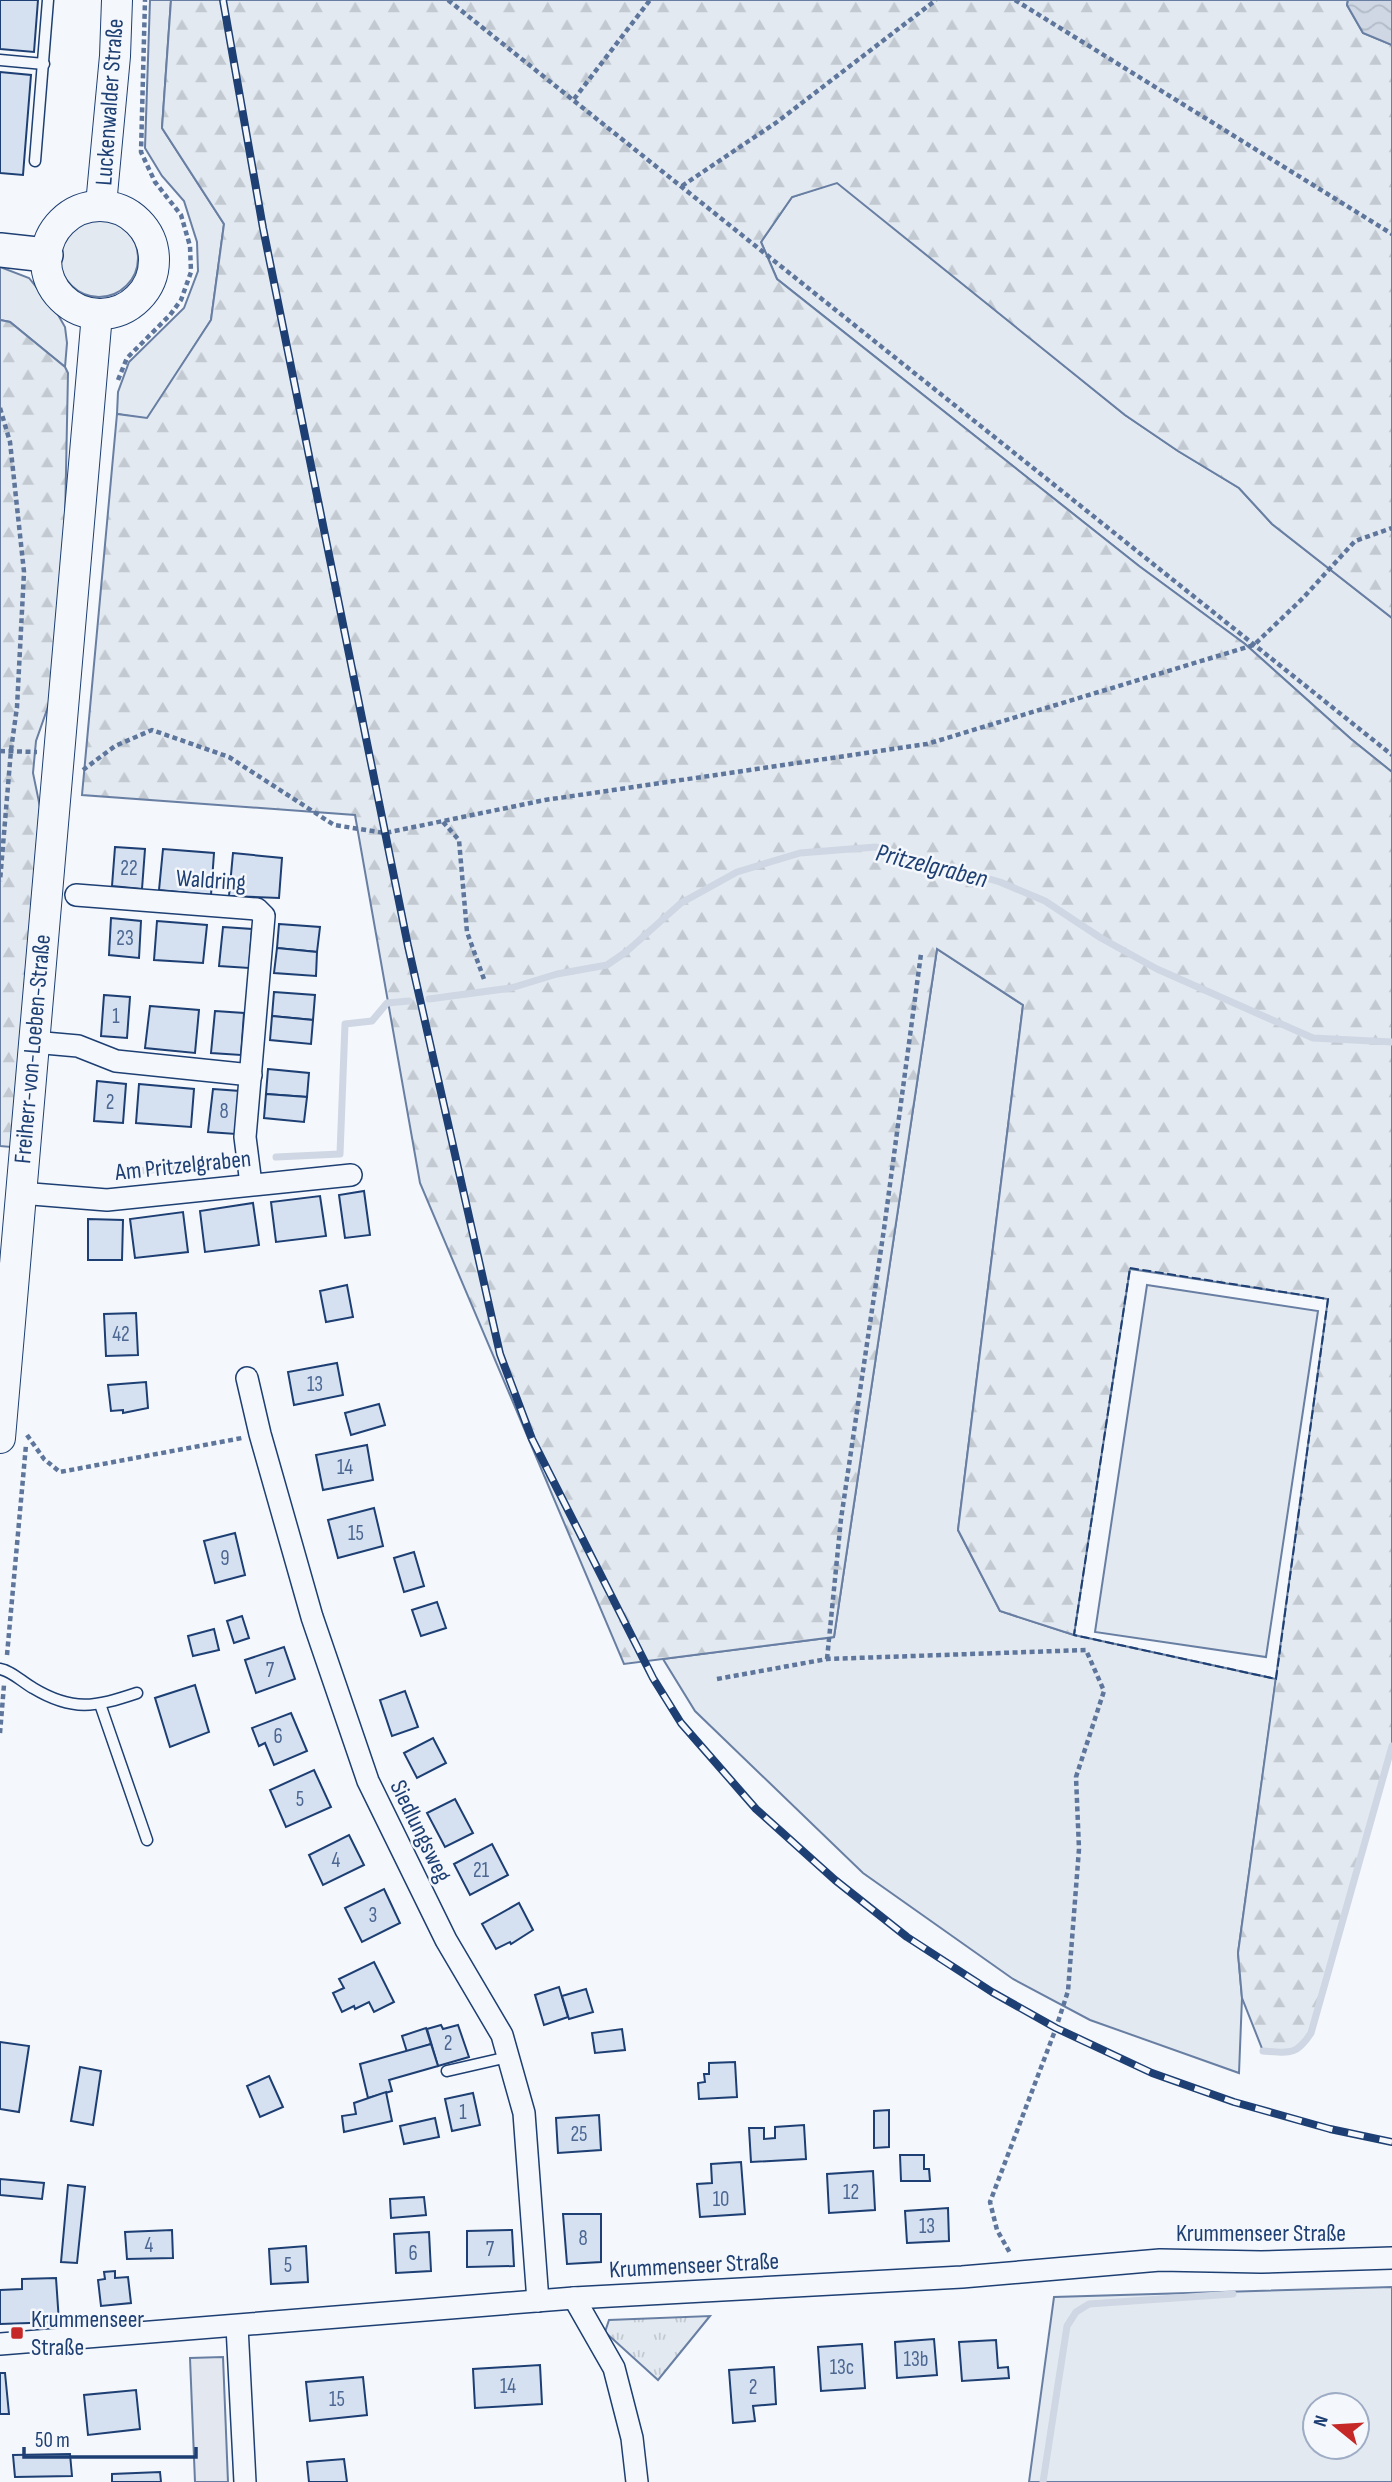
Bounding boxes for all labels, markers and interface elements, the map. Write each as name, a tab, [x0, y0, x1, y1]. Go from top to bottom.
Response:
street label: Luckenwalder Straße	[89, 17, 130, 187]
water label: Pritzelgraben	[873, 838, 991, 895]
house number: 22	[120, 856, 138, 881]
street label: Waldring	[175, 864, 247, 897]
house number: 23	[116, 926, 134, 951]
street label: Freiherr-von-Loeben-Straße	[8, 933, 57, 1165]
house number: 1	[112, 1004, 120, 1029]
house number: 2	[106, 1090, 114, 1115]
house number: 8	[219, 1099, 229, 1124]
street label: Am Pritzelgraben	[113, 1144, 252, 1187]
house number: 42	[112, 1322, 130, 1347]
house number: 13	[307, 1372, 323, 1397]
house number: 14	[337, 1455, 353, 1480]
house number: 15	[348, 1521, 364, 1546]
house number: 9	[220, 1546, 230, 1571]
house number: 7	[266, 1658, 275, 1683]
house number: 6	[273, 1724, 283, 1749]
street label: Siedlungsweg	[383, 1775, 458, 1887]
house number: 5	[296, 1787, 304, 1812]
house number: 4	[332, 1848, 341, 1873]
house number: 21	[473, 1858, 490, 1883]
house number: 3	[369, 1903, 377, 1928]
house number: 2	[444, 2031, 452, 2056]
house number: 1	[459, 2100, 467, 2125]
house number: 25	[570, 2122, 588, 2147]
house number: 12	[843, 2180, 859, 2205]
house number: 10	[713, 2187, 729, 2212]
house number: 13	[919, 2214, 935, 2239]
street label: Krummenseer Straße	[1176, 2219, 1346, 2248]
house number: 8	[578, 2226, 588, 2251]
house number: 4	[145, 2233, 154, 2258]
house number: 7	[486, 2237, 495, 2262]
house number: 6	[408, 2241, 418, 2266]
street label: Krummenseer Straße	[608, 2247, 780, 2284]
house number: 5	[284, 2253, 292, 2278]
place label: Krummenseer Straße	[31, 2305, 144, 2362]
marker: Krummenseer Straße	[9, 2325, 25, 2341]
house number: 13b	[904, 2347, 928, 2372]
house number: 13c	[830, 2355, 854, 2380]
house number: 14	[500, 2374, 516, 2399]
house number: 2	[749, 2375, 757, 2400]
house number: 15	[329, 2387, 345, 2412]
north arrow	[1301, 2391, 1371, 2461]
text: N	[1309, 2413, 1334, 2430]
scale bar	[24, 2416, 196, 2460]
text: 50 m	[35, 2428, 70, 2453]

